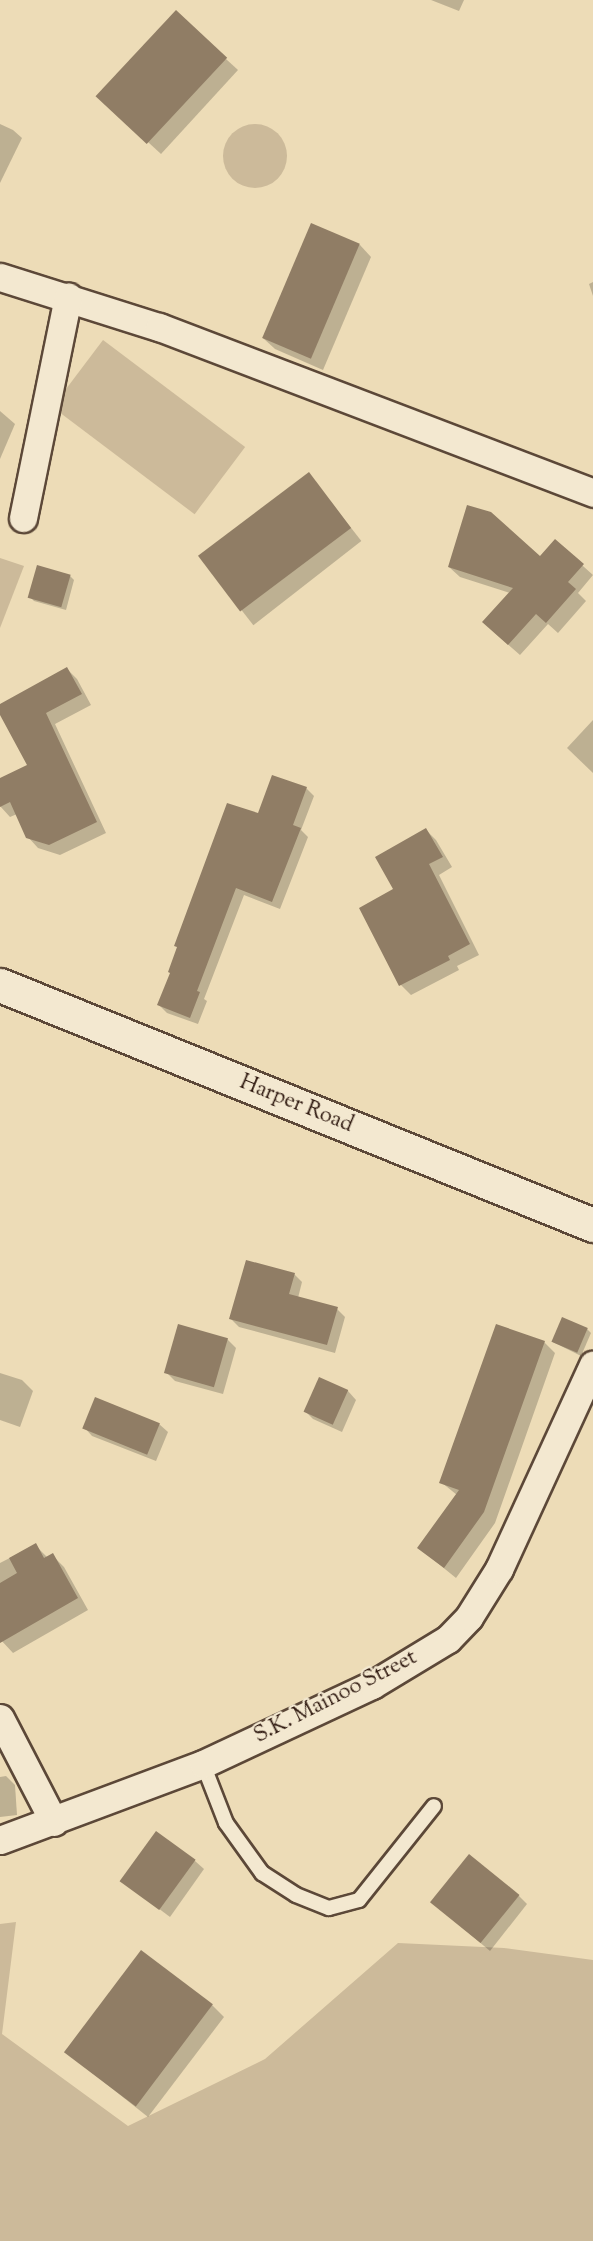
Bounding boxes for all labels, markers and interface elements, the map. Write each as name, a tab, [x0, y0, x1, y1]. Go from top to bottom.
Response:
street label: Harper Road	[235, 1070, 357, 1140]
street label: S.K. Mainoo Street	[250, 1646, 422, 1750]

